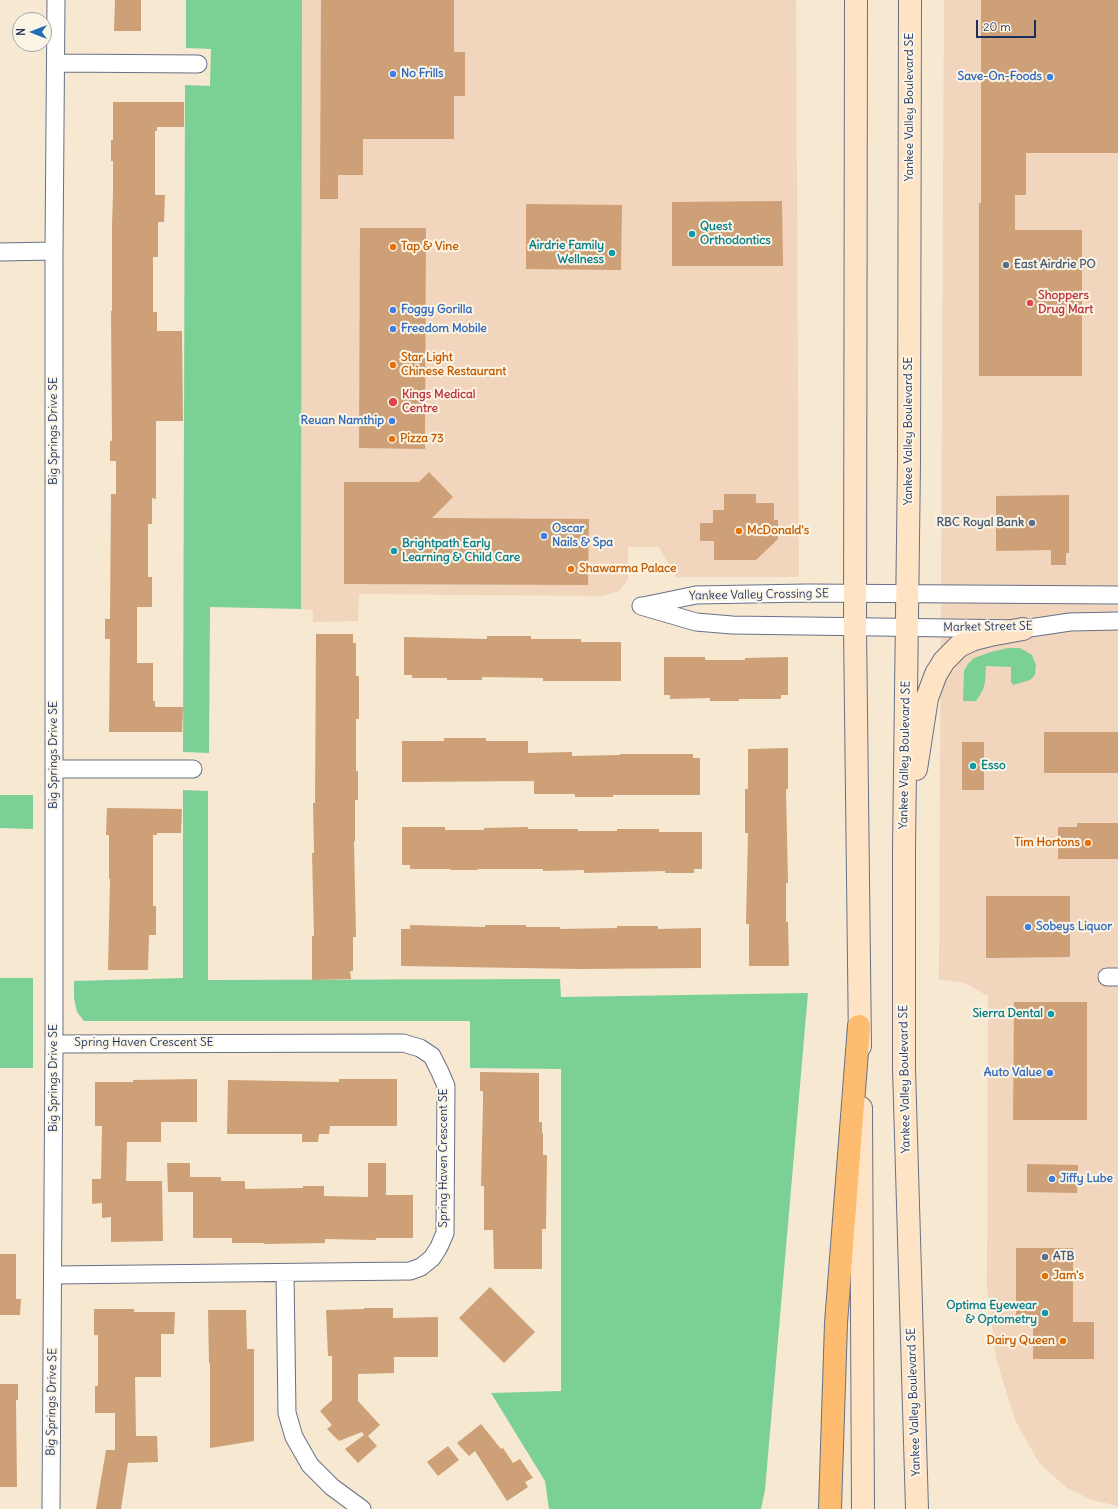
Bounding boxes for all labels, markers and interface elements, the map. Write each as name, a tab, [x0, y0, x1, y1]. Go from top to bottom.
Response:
north arrow	[12, 12, 52, 52]
scale bar	[978, 12, 1038, 38]
text: 20 m	[983, 19, 1011, 34]
text: N	[14, 28, 28, 36]
street label: Yankee Valley Boulevard SE	[903, 33, 917, 181]
place label: No Frills	[401, 67, 443, 81]
marker: No Frills	[388, 69, 398, 79]
place label: Save-On-Foods	[958, 70, 1042, 84]
marker: Save-On-Foods	[1045, 72, 1055, 82]
place label: Quest Orthodontics	[700, 220, 771, 248]
marker: Quest Orthodontics	[687, 229, 697, 239]
place label: Airdrie Family Wellness	[529, 239, 604, 267]
place label: Tap & Vine	[401, 240, 459, 254]
marker: Tap & Vine	[388, 242, 398, 252]
marker: Airdrie Family Wellness	[607, 248, 617, 258]
place label: East Airdrie PO	[1014, 258, 1096, 272]
marker: East Airdrie PO	[1001, 260, 1011, 270]
place label: Shoppers Drug Mart	[1038, 289, 1093, 317]
marker: Shoppers Drug Mart	[1025, 298, 1035, 308]
place label: Foggy Gorilla	[401, 303, 472, 317]
marker: Foggy Gorilla	[388, 305, 398, 315]
place label: Freedom Mobile	[401, 322, 487, 336]
marker: Freedom Mobile	[388, 324, 398, 334]
place label: Star Light Chinese Restaurant	[401, 351, 506, 379]
street label: Yankee Valley Boulevard SE	[902, 357, 916, 505]
marker: Star Light Chinese Restaurant	[388, 360, 398, 370]
street label: Big Springs Drive SE	[47, 377, 61, 485]
place label: Kings Medical Centre	[402, 388, 475, 416]
marker: Kings Medical Centre	[387, 396, 399, 408]
place label: Reuan Namthip	[301, 414, 384, 428]
marker: Reuan Namthip	[387, 416, 397, 426]
place label: Pizza 73	[400, 432, 444, 446]
marker: Pizza 73	[387, 434, 397, 444]
place label: RBC Royal Bank	[936, 516, 1024, 530]
marker: RBC Royal Bank	[1027, 518, 1037, 528]
place label: Oscar Nails & Spa	[552, 522, 613, 550]
place label: McDonald's	[747, 524, 809, 538]
marker: McDonald's	[734, 526, 744, 536]
marker: Oscar Nails & Spa	[539, 531, 549, 541]
place label: Brightpath Early Learning & Child Care	[402, 537, 520, 565]
marker: Brightpath Early Learning & Child Care	[389, 546, 399, 556]
place label: Shawarma Palace	[579, 562, 676, 576]
marker: Shawarma Palace	[566, 564, 576, 574]
street label: Yankee Valley Crossing SE	[689, 587, 829, 603]
street label: Market Street SE	[943, 619, 1033, 635]
street label: Yankee Valley Boulevard SE	[897, 681, 913, 829]
street label: Big Springs Drive SE	[47, 701, 61, 809]
place label: Esso	[981, 759, 1006, 773]
marker: Esso	[968, 761, 978, 771]
place label: Tim Hortons	[1014, 836, 1080, 850]
marker: Tim Hortons	[1083, 838, 1093, 848]
place label: Sobeys Liquor	[1036, 920, 1112, 934]
marker: Sobeys Liquor	[1023, 922, 1033, 932]
street label: Yankee Valley Boulevard SE	[897, 1005, 913, 1153]
place label: Sierra Dental	[972, 1007, 1043, 1021]
marker: Sierra Dental	[1046, 1009, 1056, 1019]
street label: Big Springs Drive SE	[47, 1024, 61, 1132]
street label: Spring Haven Crescent SE	[74, 1036, 214, 1050]
place label: Auto Value	[984, 1066, 1042, 1080]
marker: Auto Value	[1045, 1068, 1055, 1078]
street label: Spring Haven Crescent SE	[437, 1088, 451, 1228]
place label: Jiffy Lube	[1060, 1172, 1113, 1186]
marker: Jiffy Lube	[1047, 1174, 1057, 1184]
place label: ATB	[1053, 1250, 1074, 1264]
marker: ATB	[1040, 1252, 1050, 1262]
place label: Jam's	[1053, 1269, 1084, 1283]
marker: Jam's	[1040, 1271, 1050, 1281]
place label: Optima Eyewear & Optometry	[946, 1299, 1037, 1327]
marker: Optima Eyewear & Optometry	[1040, 1308, 1050, 1318]
street label: Yankee Valley Boulevard SE	[904, 1327, 924, 1477]
place label: Dairy Queen	[987, 1334, 1055, 1348]
marker: Dairy Queen	[1058, 1336, 1068, 1346]
street label: Big Springs Drive SE	[44, 1348, 60, 1456]

